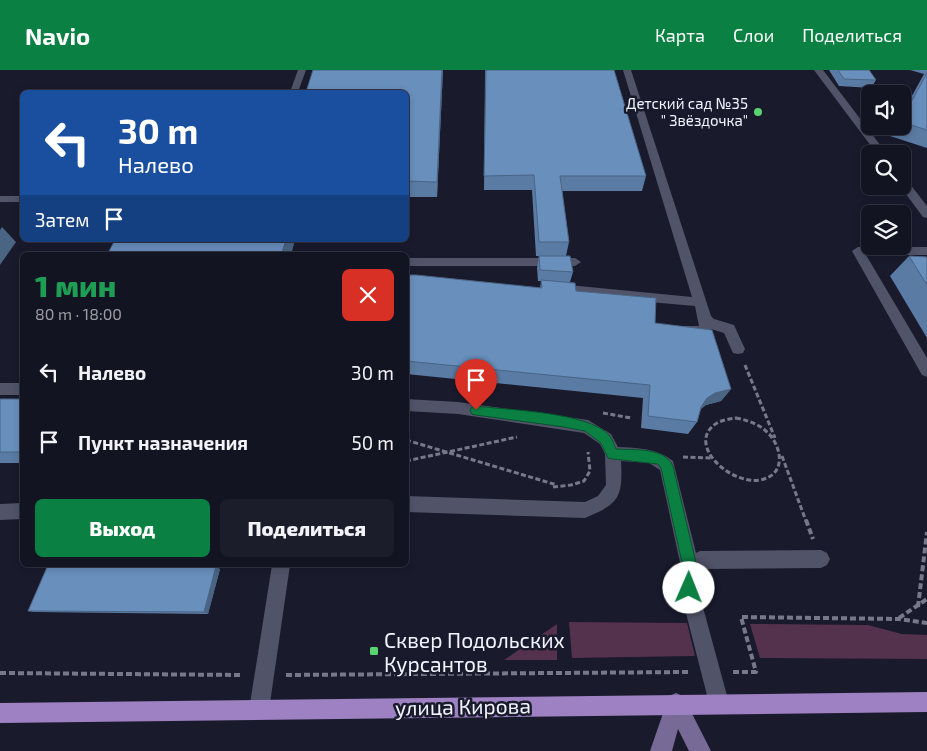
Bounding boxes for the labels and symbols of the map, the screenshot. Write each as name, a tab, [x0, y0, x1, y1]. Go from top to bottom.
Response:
place label: Детский сад №35 " Звёздочка"	[626, 94, 748, 129]
marker: Детский сад №35 " Звёздочка"	[752, 106, 764, 118]
pin	[455, 359, 497, 410]
position arrow	[662, 561, 714, 613]
place label: Сквер Подольских Курсантов	[384, 627, 565, 677]
marker: Сквер Подольских Курсантов	[368, 645, 380, 657]
street label: улица Кирова	[395, 692, 531, 721]

